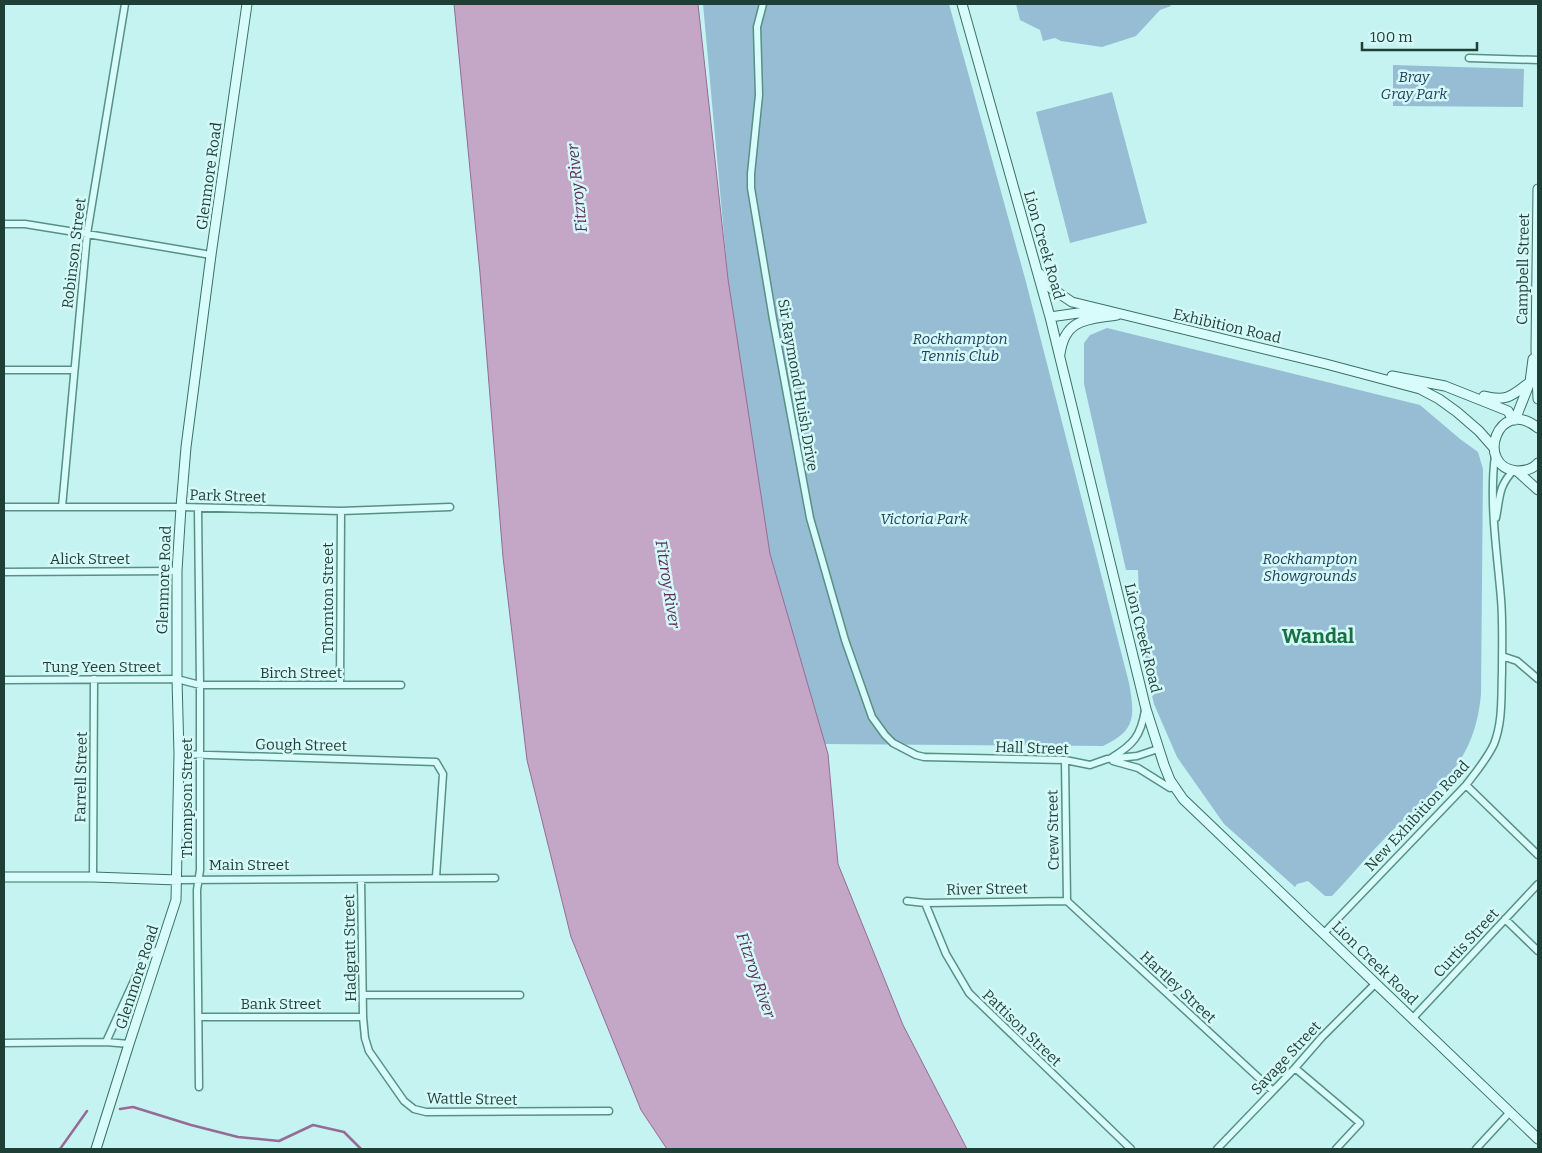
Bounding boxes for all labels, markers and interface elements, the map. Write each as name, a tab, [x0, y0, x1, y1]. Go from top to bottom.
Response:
scale bar	[1362, 20, 1477, 52]
text: 100 m	[1370, 28, 1413, 46]
park label: Bray Gray Park	[1381, 68, 1448, 103]
street label: Glenmore Road	[193, 121, 225, 231]
water label: Fitzroy River	[563, 141, 591, 233]
street label: Lion Creek Road	[1020, 189, 1068, 302]
street label: Robinson Street	[58, 196, 90, 309]
street label: Campbell Street	[1513, 212, 1533, 325]
street label: Sir Raymond Huish Drive	[774, 298, 822, 472]
street label: Exhibition Road	[1171, 305, 1283, 347]
park label: Rockhampton Tennis Club	[912, 330, 1008, 365]
street label: Park Street	[189, 486, 267, 506]
park label: Victoria Park	[880, 510, 969, 528]
street label: Glenmore Road	[153, 525, 175, 635]
water label: Fitzroy River	[652, 539, 685, 631]
street label: Thornton Street	[319, 542, 337, 654]
street label: Alick Street	[50, 550, 131, 568]
park label: Rockhampton Showgrounds	[1262, 550, 1358, 585]
street label: Lion Creek Road	[1121, 581, 1165, 695]
district label: Wandal	[1282, 624, 1354, 648]
street label: Tung Yeen Street	[43, 658, 162, 676]
street label: Birch Street	[260, 664, 343, 682]
street label: Farrell Street	[71, 731, 91, 823]
street label: Gough Street	[255, 735, 348, 755]
street label: Thompson Street	[178, 737, 196, 858]
street label: Hall Street	[995, 738, 1070, 758]
street label: New Exhibition Road	[1361, 757, 1473, 875]
street label: Crew Street	[1043, 789, 1063, 871]
street label: Main Street	[209, 856, 290, 874]
street label: River Street	[946, 879, 1029, 899]
street label: Hadgratt Street	[340, 894, 360, 1002]
street label: Curtis Street	[1430, 904, 1503, 981]
street label: Lion Creek Road	[1328, 918, 1422, 1009]
street label: Glenmore Road	[112, 922, 162, 1031]
water label: Fitzroy River	[733, 930, 780, 1022]
street label: Hartley Street	[1136, 947, 1220, 1027]
street label: Pattison Street	[979, 986, 1066, 1071]
street label: Bank Street	[241, 995, 322, 1013]
street label: Savage Street	[1247, 1017, 1325, 1099]
street label: Wattle Street	[426, 1089, 518, 1109]

